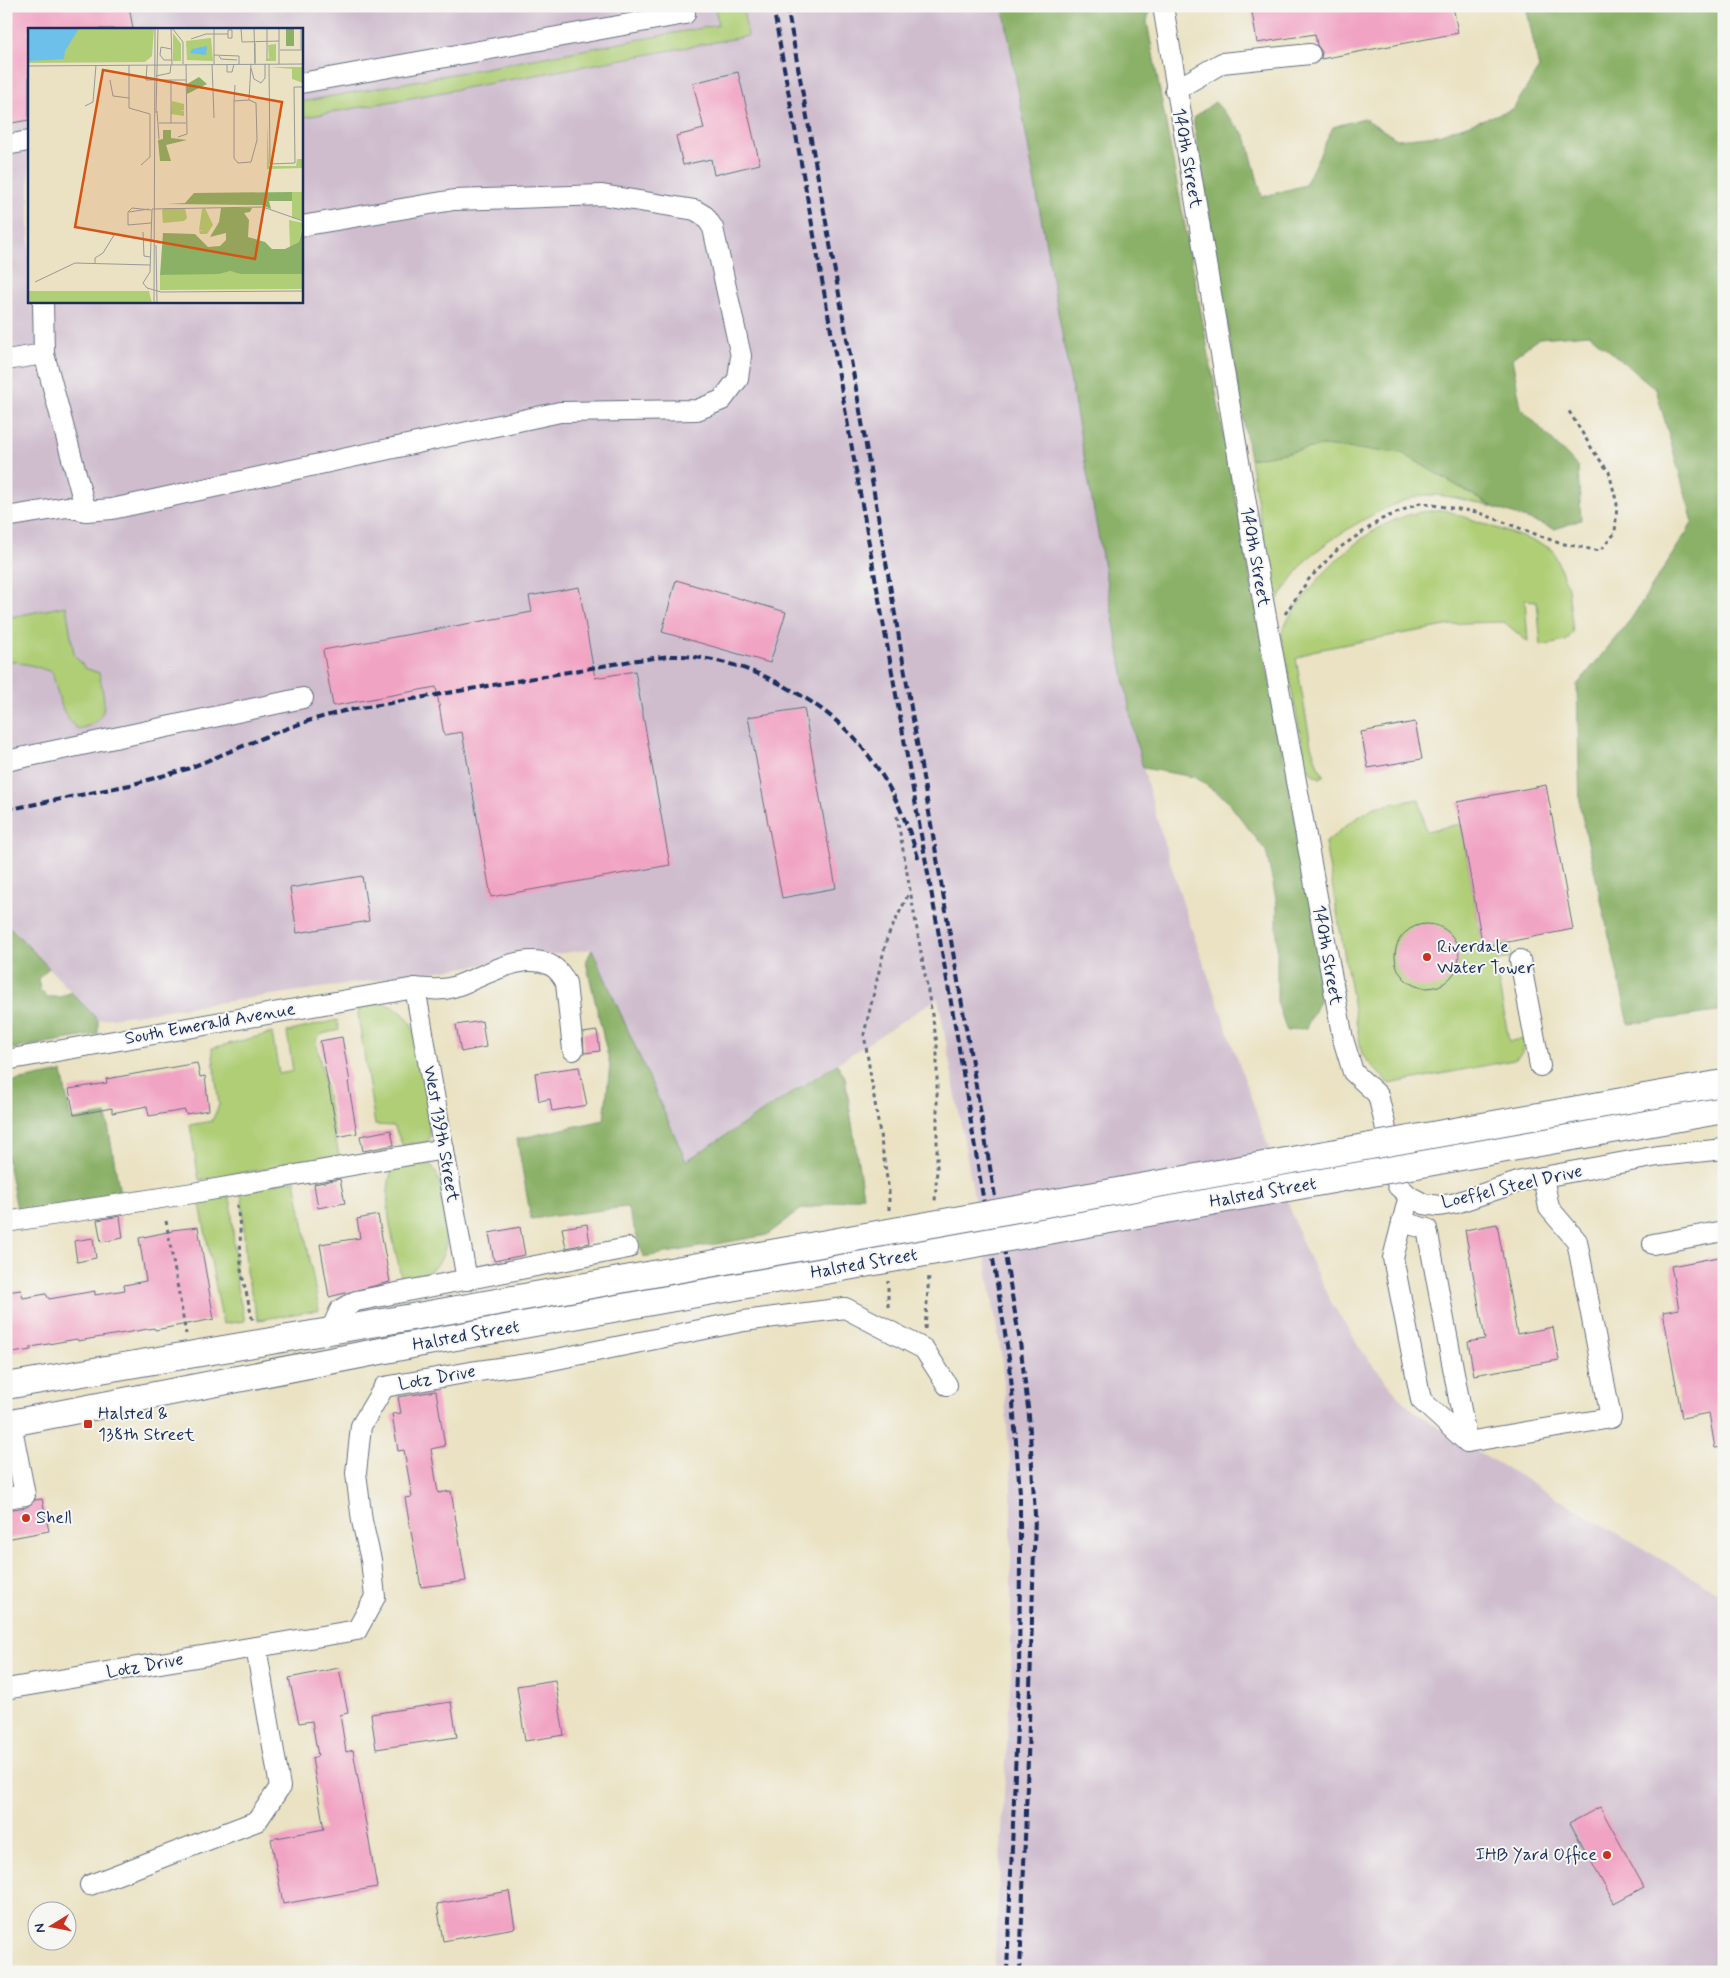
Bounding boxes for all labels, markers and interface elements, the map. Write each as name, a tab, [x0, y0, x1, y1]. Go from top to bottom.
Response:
inset map	[28, 28, 302, 302]
street label: 140th Street	[1166, 106, 1208, 210]
street label: 140th Street	[1234, 505, 1276, 609]
street label: 140th Street	[1306, 903, 1348, 1007]
place label: Riverdale Water Tower	[1437, 935, 1535, 980]
marker: Riverdale Water Tower	[1421, 951, 1433, 963]
street label: South Emerald Avenue	[123, 997, 297, 1051]
street label: West 139th Street	[417, 1064, 465, 1205]
street label: Loeffel Steel Drive	[1439, 1159, 1585, 1215]
street label: Halsted Street	[1208, 1172, 1319, 1214]
street label: Halsted Street	[809, 1243, 920, 1285]
street label: Halsted Street	[411, 1315, 522, 1357]
street label: Lotz Drive	[397, 1359, 477, 1397]
place label: Halsted & 138th Street	[98, 1402, 195, 1447]
marker: Halsted & 138th Street	[82, 1418, 94, 1430]
place label: Shell	[36, 1506, 72, 1530]
marker: Shell	[20, 1512, 32, 1524]
street label: Lotz Drive	[105, 1647, 185, 1685]
place label: IHB Yard Office	[1476, 1843, 1597, 1867]
marker: IHB Yard Office	[1601, 1849, 1613, 1861]
north arrow	[28, 1900, 78, 1950]
text: N	[31, 1922, 50, 1934]

